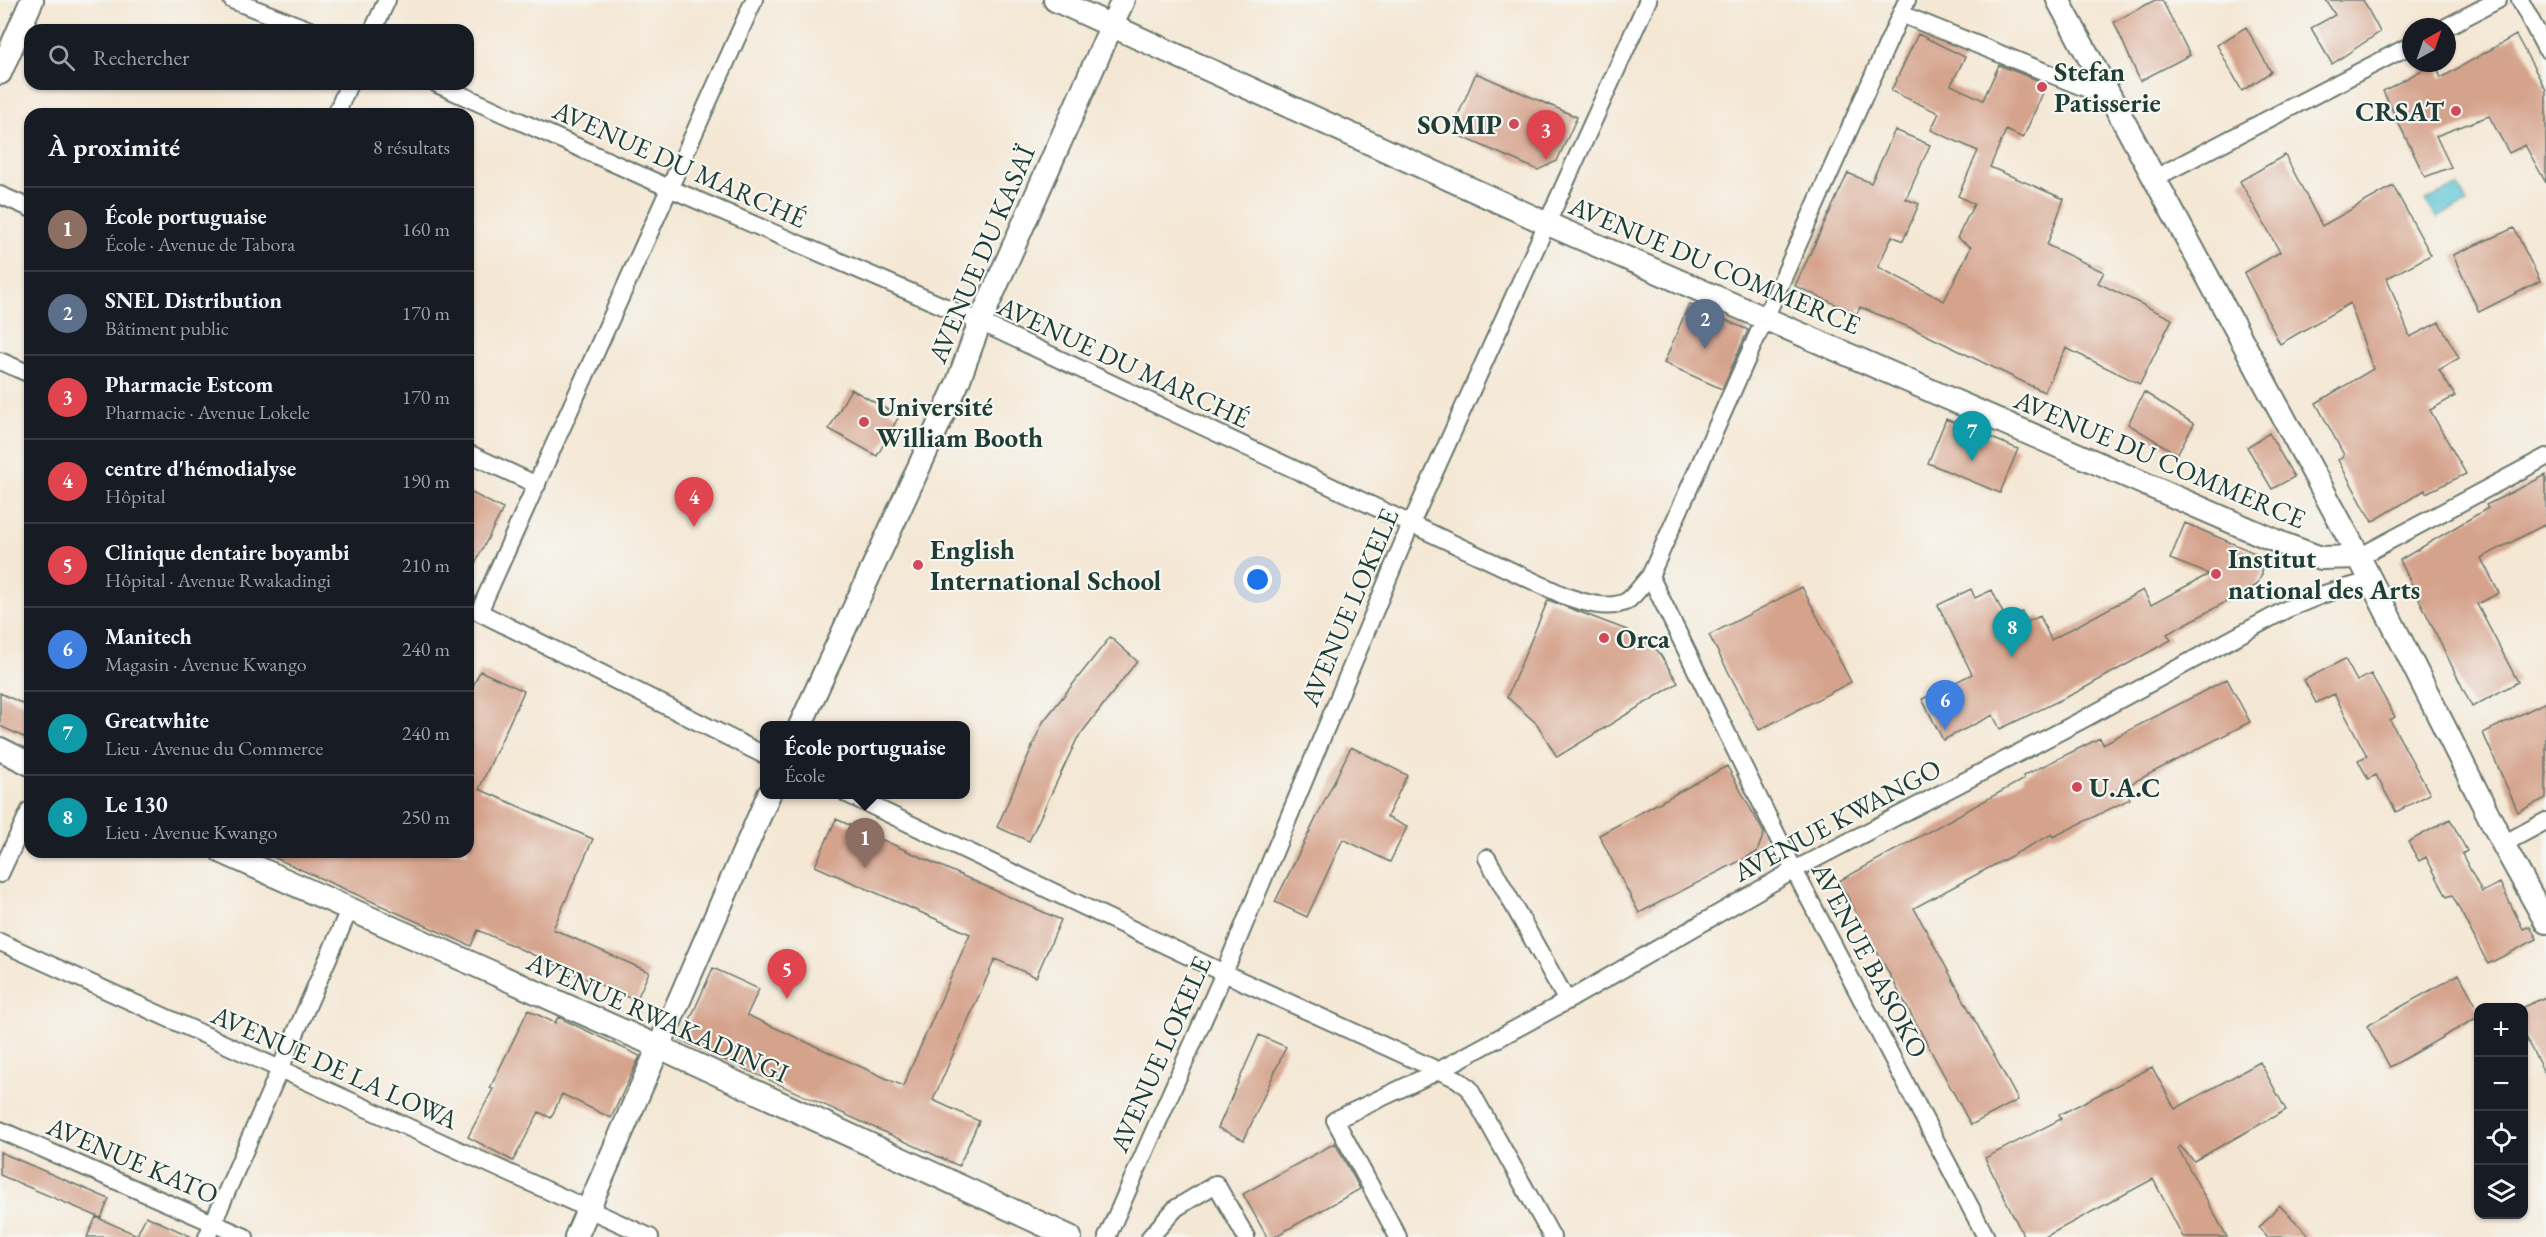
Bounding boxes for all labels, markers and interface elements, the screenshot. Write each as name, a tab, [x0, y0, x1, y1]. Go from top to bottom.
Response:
north arrow	[2402, 18, 2456, 72]
search box	[24, 24, 474, 90]
icon: search	[45, 41, 78, 74]
text: Rechercher	[93, 43, 189, 72]
place label: Stefan Patisserie	[2054, 54, 2161, 120]
marker: Stefan Patisserie	[2035, 80, 2049, 94]
street label: AVENUE DU MARCHÉ	[547, 92, 812, 236]
place label: CRSAT	[2355, 94, 2444, 129]
marker: CRSAT	[2449, 104, 2463, 118]
place label: SOMIP	[1417, 107, 1502, 142]
pin: 3	[1526, 110, 1566, 160]
marker: SOMIP	[1507, 117, 1521, 131]
text: À proximité	[48, 130, 180, 164]
text: 8 résultats	[373, 134, 450, 160]
street label: AVENUE DU KASAÏ	[919, 140, 1043, 369]
street label: AVENUE DU COMMERCE	[1563, 187, 1866, 342]
text: École portuguaise	[105, 202, 267, 231]
text: 1	[62, 216, 73, 242]
text: 160 m	[402, 216, 450, 242]
text: École · Avenue de Tabora	[105, 231, 295, 257]
text: SNEL Distribution	[105, 286, 282, 315]
street label: AVENUE DU MARCHÉ	[991, 288, 1256, 436]
text: 2	[62, 300, 73, 326]
text: 170 m	[402, 300, 450, 326]
pin: 2	[1686, 300, 1724, 349]
text: Bâtiment public	[105, 315, 229, 341]
text: Pharmacie Estcom	[105, 370, 273, 399]
street label: AVENUE DU COMMERCE	[2008, 381, 2311, 536]
text: 3	[62, 384, 73, 410]
text: 170 m	[402, 384, 450, 410]
place label: Université William Booth	[876, 389, 1043, 455]
text: Pharmacie · Avenue Lokele	[105, 399, 310, 425]
pin: 7	[1952, 412, 1992, 461]
marker: Université William Booth	[857, 415, 871, 429]
text: centre d'hémodialyse	[105, 454, 296, 483]
text: 4	[62, 468, 73, 494]
text: 190 m	[402, 468, 450, 494]
pin: 4	[674, 478, 714, 527]
text: Hôpital	[105, 483, 165, 509]
street label: AVENUE LOKELE	[1291, 503, 1406, 712]
place label: English International School	[930, 532, 1162, 598]
text: Clinique dentaire boyambi	[105, 538, 350, 567]
place label: Institut national des Arts	[2228, 541, 2420, 607]
text: 5	[62, 552, 73, 578]
text: 210 m	[402, 552, 450, 578]
marker: English International School	[911, 558, 925, 572]
your location	[1243, 565, 1272, 594]
text: Hôpital · Avenue Rwakadingi	[105, 567, 331, 593]
marker: Institut national des Arts	[2209, 567, 2223, 581]
pin: 8	[1992, 608, 2032, 657]
place label: Orca	[1616, 621, 1670, 656]
text: Manitech	[105, 622, 192, 651]
marker: Orca	[1597, 631, 1611, 645]
text: 6	[62, 636, 73, 662]
text: 240 m	[402, 636, 450, 662]
text: Magasin · Avenue Kwango	[105, 651, 307, 677]
pin: 6	[1926, 680, 1964, 730]
text: Greatwhite	[105, 706, 209, 735]
text: 7	[62, 720, 73, 746]
text: 240 m	[402, 720, 450, 746]
popup	[760, 721, 970, 799]
text: École portuguaise	[784, 733, 946, 762]
text: Lieu · Avenue du Commerce	[105, 735, 323, 761]
street label: AVENUE KWANGO	[1726, 751, 1947, 890]
text: École	[784, 762, 825, 788]
place label: U.A.C	[2089, 770, 2160, 805]
marker: U.A.C	[2070, 780, 2084, 794]
text: Le 130	[105, 790, 168, 819]
text: 8	[62, 804, 73, 830]
text: 250 m	[402, 804, 450, 830]
pin: 1	[846, 818, 884, 868]
text: Lieu · Avenue Kwango	[105, 819, 277, 845]
street label: AVENUE BASOKO	[1803, 855, 1936, 1064]
street label: AVENUE RWAKADINGI	[521, 943, 794, 1091]
pin: 5	[768, 950, 806, 999]
street label: AVENUE LOKELE	[1101, 950, 1219, 1159]
street label: AVENUE DE LA LOWA	[205, 996, 464, 1137]
map controls	[2474, 1003, 2528, 1219]
button: +	[2474, 1003, 2528, 1057]
button: −	[2474, 1057, 2528, 1111]
street label: AVENUE KATO	[41, 1108, 224, 1212]
button: locate	[2474, 1111, 2528, 1165]
button: layers	[2474, 1165, 2528, 1219]

